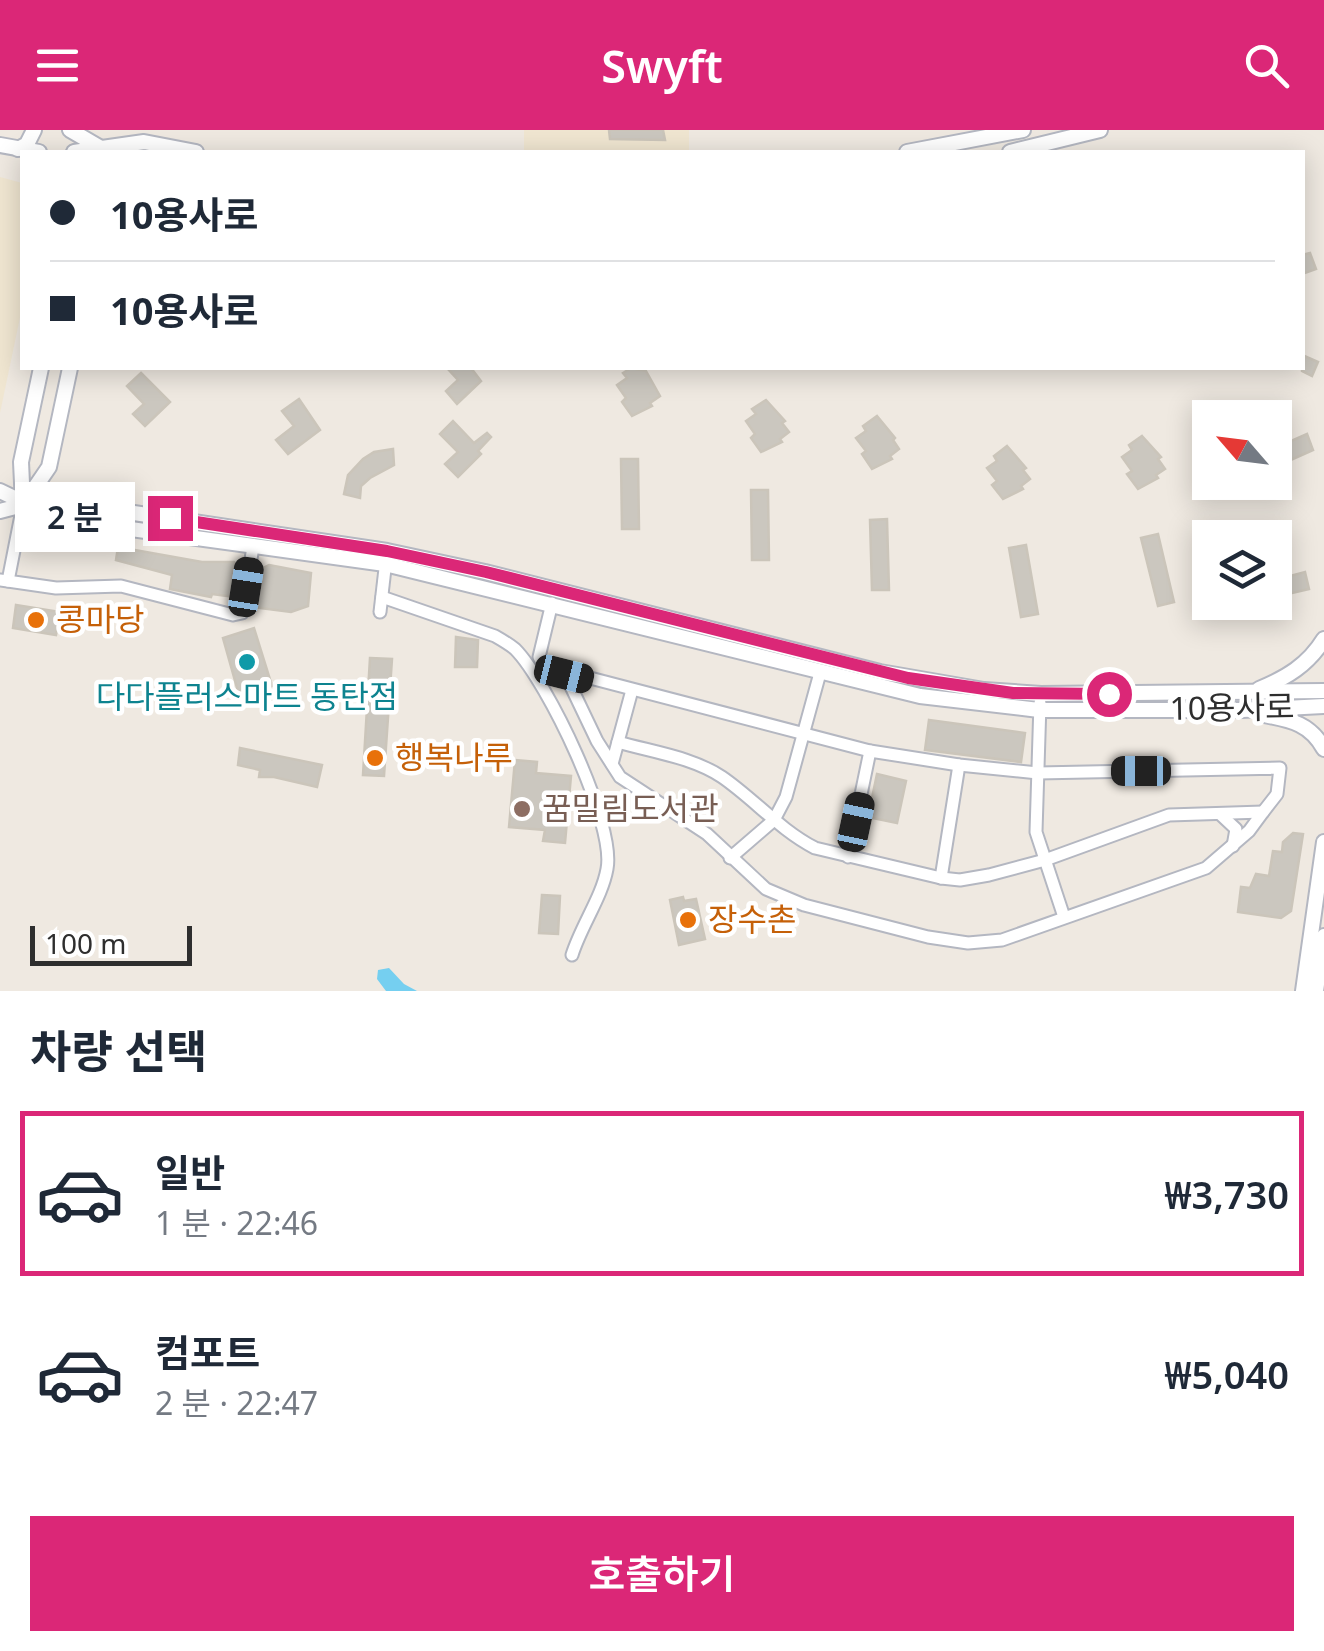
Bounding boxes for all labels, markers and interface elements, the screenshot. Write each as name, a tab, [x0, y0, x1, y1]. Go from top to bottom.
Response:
text: Swyft	[601, 35, 723, 96]
icon: menu	[30, 38, 85, 93]
icon: search	[1239, 38, 1294, 93]
text: 10용사로	[110, 188, 258, 240]
text: 10용사로	[110, 284, 258, 336]
north arrow	[1192, 400, 1292, 500]
map controls	[1192, 400, 1292, 620]
callout: 2 분	[15, 483, 135, 553]
text: 2 분	[47, 495, 103, 538]
route end	[148, 496, 193, 541]
button: layers	[1192, 520, 1292, 620]
car	[226, 555, 266, 619]
place label: 콩마당	[56, 597, 144, 640]
marker: 콩마당	[25, 609, 47, 631]
marker: 다다플러스마트 동탄점	[236, 651, 258, 673]
car	[531, 652, 597, 696]
route start	[1087, 672, 1132, 717]
place label: 다다플러스마트 동탄점	[96, 674, 398, 717]
street label: 10용사로	[1169, 684, 1295, 729]
place label: 행복나루	[395, 735, 513, 778]
marker: 행복나루	[364, 747, 386, 769]
car	[1111, 756, 1171, 786]
place label: 꿈밀림도서관	[542, 786, 719, 829]
car	[835, 790, 877, 854]
marker: 꿈밀림도서관	[511, 798, 533, 820]
place label: 장수촌	[708, 897, 796, 940]
marker: 장수촌	[677, 909, 699, 931]
scale bar	[30, 921, 192, 966]
text: 100 m	[45, 924, 127, 962]
text: 차량 선택	[30, 1020, 207, 1081]
text: 일반	[155, 1146, 225, 1198]
icon: car	[35, 1149, 125, 1239]
text: ₩3,730	[1164, 1168, 1289, 1220]
text: 1 분 · 22:46	[155, 1201, 318, 1244]
text: 컴포트	[155, 1326, 260, 1378]
icon: car	[35, 1329, 125, 1419]
text: ₩5,040	[1164, 1348, 1289, 1400]
text: 2 분 · 22:47	[155, 1381, 318, 1424]
button: 호출하기	[30, 1516, 1294, 1631]

